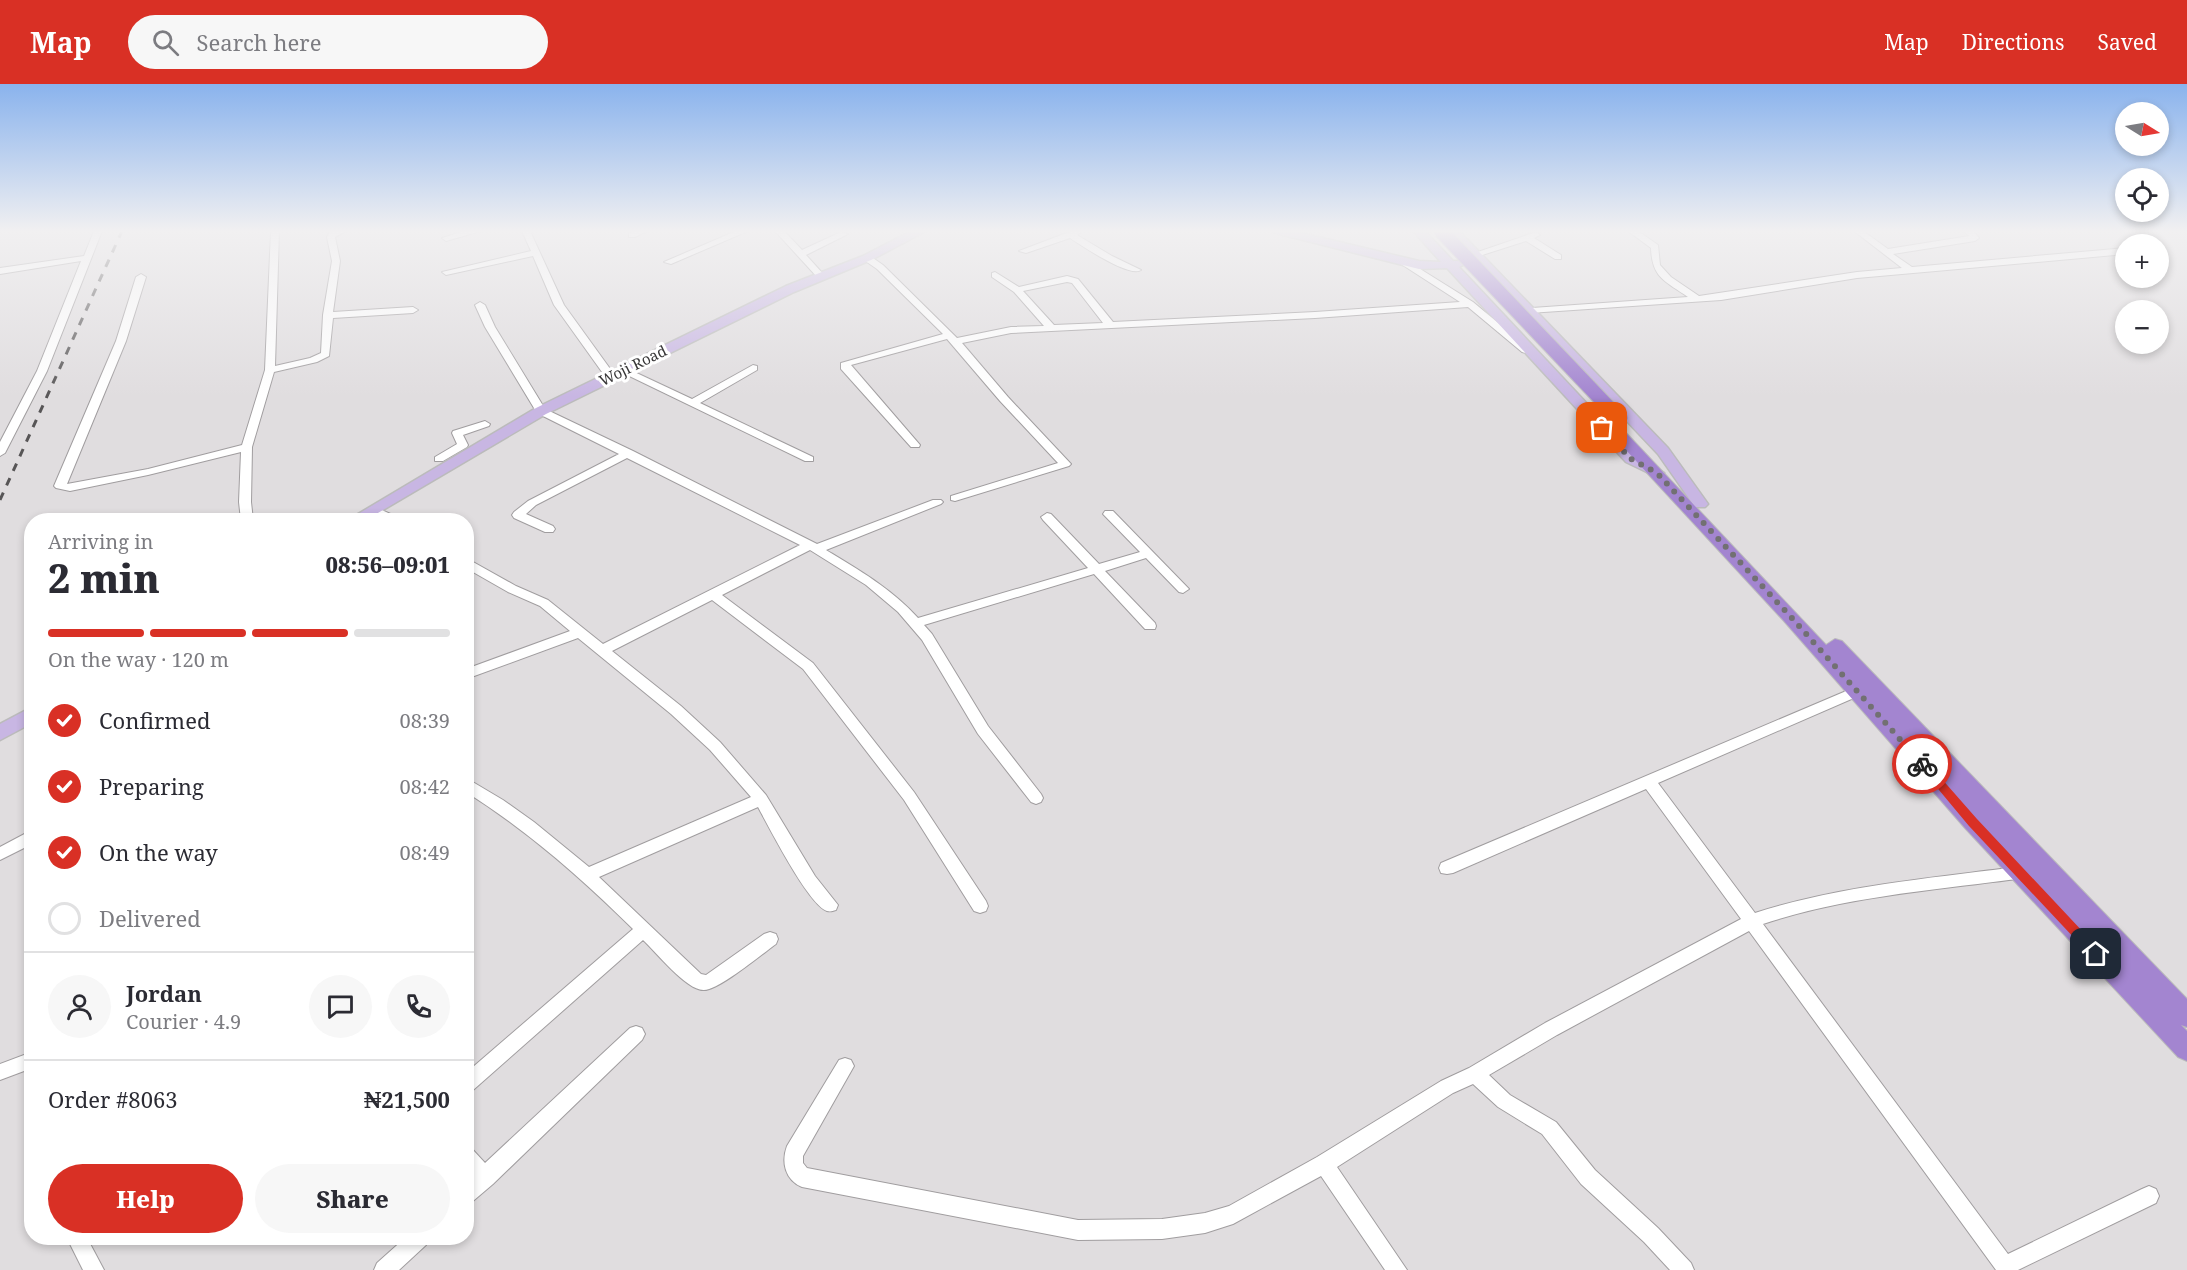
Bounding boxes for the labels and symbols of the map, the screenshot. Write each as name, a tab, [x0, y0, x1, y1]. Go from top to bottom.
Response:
north arrow	[2115, 102, 2169, 156]
street label: Woji Road	[595, 340, 670, 390]
pin	[1576, 402, 1627, 453]
courier	[1892, 734, 1952, 794]
pin	[2070, 928, 2121, 979]

